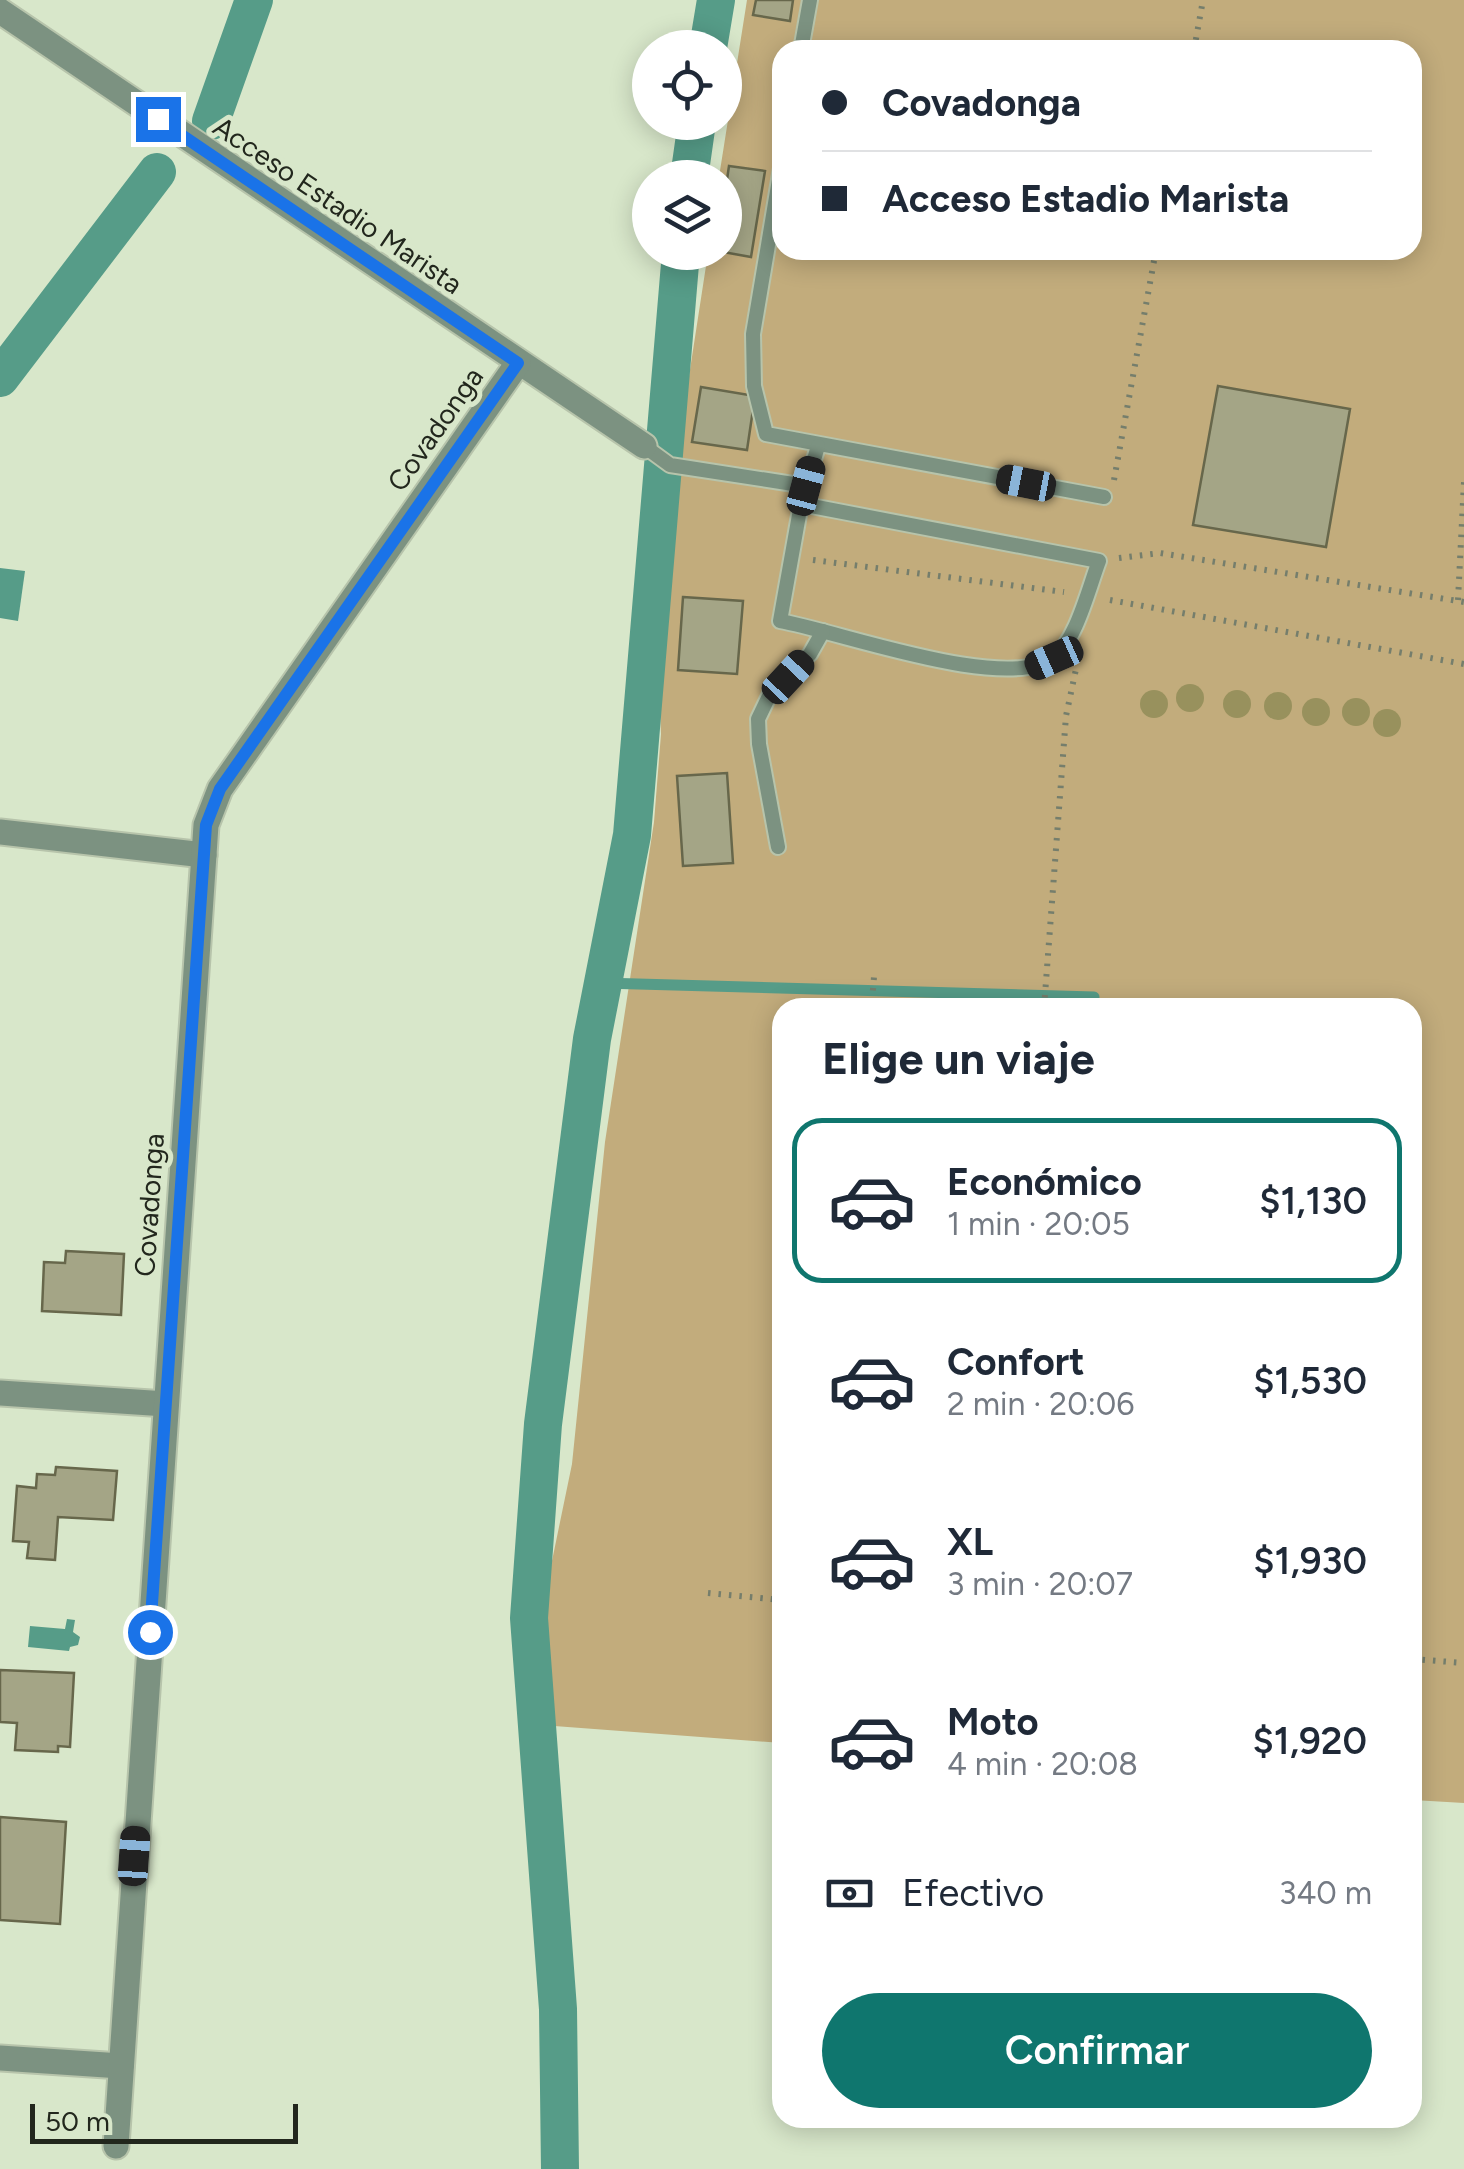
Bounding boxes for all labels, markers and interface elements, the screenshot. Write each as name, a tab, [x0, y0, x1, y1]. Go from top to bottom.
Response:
map controls	[632, 30, 742, 270]
button: locate	[632, 30, 742, 140]
text: Covadonga	[882, 80, 1081, 126]
route end	[136, 97, 181, 142]
street label: Acceso Estadio Marista	[207, 109, 469, 301]
button: layers	[632, 160, 742, 270]
text: Acceso Estadio Marista	[882, 176, 1289, 222]
street label: Covadonga	[380, 360, 490, 498]
car	[784, 453, 828, 519]
car	[994, 463, 1058, 503]
car	[1020, 632, 1088, 684]
car	[757, 645, 819, 709]
text: Elige un viaje	[822, 1031, 1095, 1085]
street label: Covadonga	[127, 1132, 171, 1278]
icon: car	[827, 1156, 917, 1246]
text: Económico	[947, 1159, 1142, 1205]
text: $1,130	[1259, 1178, 1367, 1224]
text: 1 min · 20:05	[947, 1205, 1130, 1243]
icon: car	[827, 1336, 917, 1426]
text: Confort	[947, 1339, 1084, 1385]
text: $1,530	[1253, 1358, 1367, 1404]
text: 2 min · 20:06	[947, 1385, 1134, 1423]
icon: car	[827, 1516, 917, 1606]
text: XL	[947, 1519, 993, 1565]
text: $1,930	[1253, 1538, 1367, 1584]
text: 3 min · 20:07	[947, 1565, 1133, 1603]
route start	[128, 1610, 173, 1655]
icon: car	[827, 1696, 917, 1786]
text: Moto	[947, 1699, 1039, 1745]
text: $1,920	[1253, 1718, 1367, 1764]
text: 4 min · 20:08	[947, 1745, 1138, 1783]
car	[117, 1825, 151, 1887]
icon: cash	[822, 1866, 877, 1921]
text: Efectivo	[902, 1870, 1044, 1916]
text: 340 m	[1279, 1874, 1372, 1912]
button: Confirmar	[822, 1993, 1372, 2108]
scale bar	[30, 2099, 298, 2144]
text: 50 m	[45, 2104, 110, 2138]

